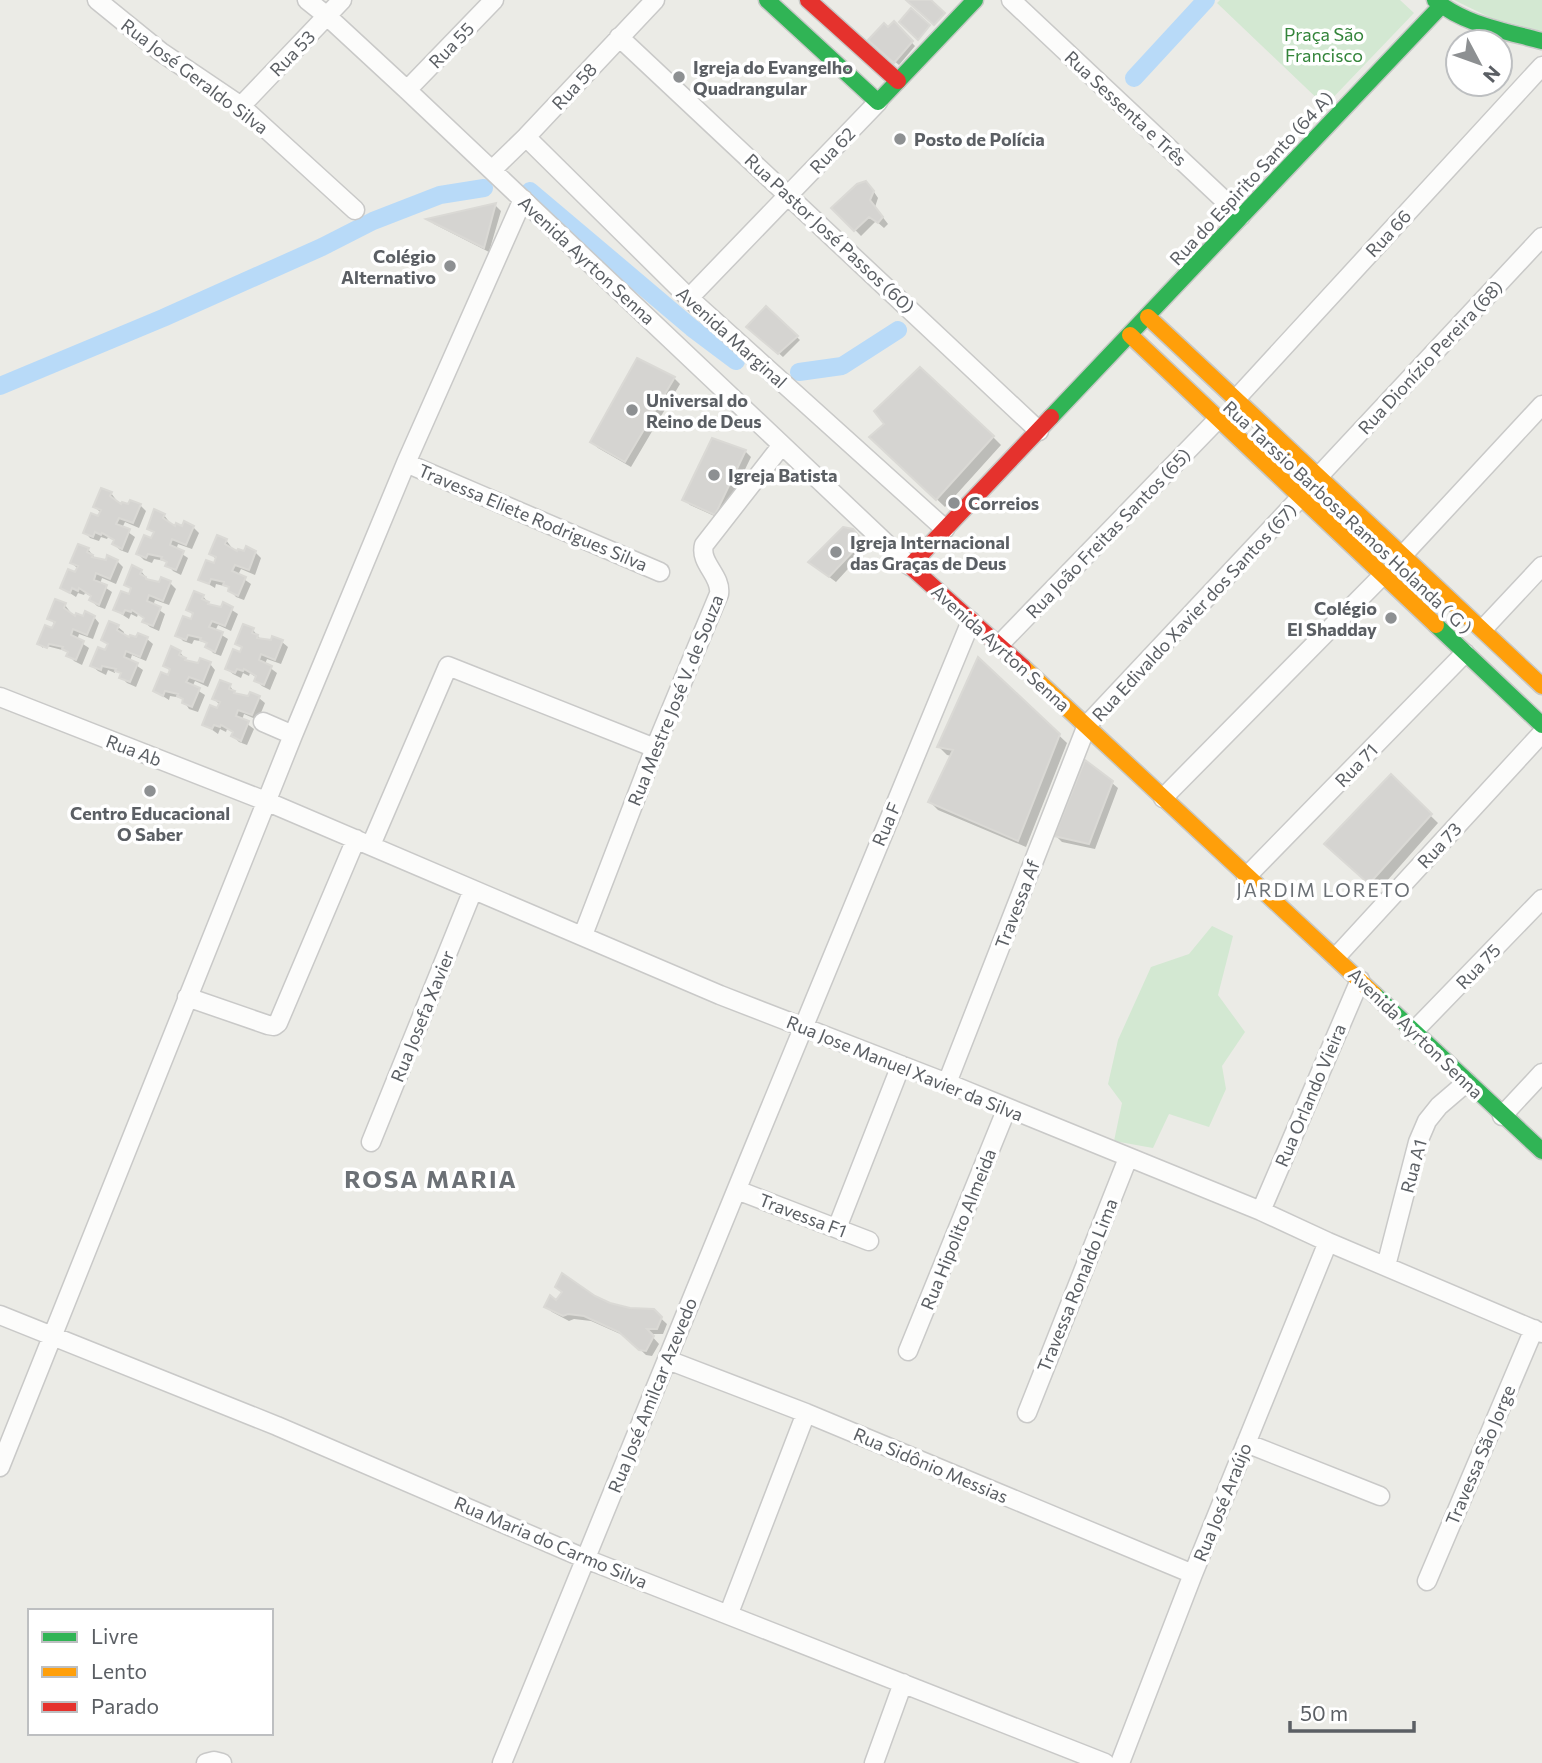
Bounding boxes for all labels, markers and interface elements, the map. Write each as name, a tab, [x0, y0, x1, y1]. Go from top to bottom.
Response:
street label: Rua José Geraldo Silva	[117, 14, 273, 138]
street label: Rua 55	[424, 17, 478, 73]
park label: Praça São Francisco	[1284, 23, 1364, 66]
street label: Rua 53	[265, 25, 319, 81]
north arrow	[1444, 28, 1514, 98]
street label: Rua Sessenta e Três	[1060, 46, 1192, 170]
place label: Igreja do Evangelho Quadrangular	[693, 56, 853, 99]
street label: Rua 58	[547, 58, 601, 114]
text: N	[1479, 62, 1506, 87]
marker: Igreja do Evangelho Quadrangular	[671, 69, 687, 85]
street label: Rua do Espirito Santo (64 A)	[1165, 87, 1337, 269]
street label: Rua 62	[805, 122, 859, 178]
place label: Posto de Polícia	[914, 128, 1045, 150]
marker: Posto de Polícia	[892, 131, 908, 147]
street label: Rua Pastor José Passos (60)	[741, 149, 919, 317]
street label: Avenida Ayrton Senna	[514, 191, 660, 329]
street label: Rua 66	[1361, 205, 1415, 261]
place label: Colégio Alternativo	[341, 245, 436, 288]
marker: Colégio Alternativo	[442, 258, 458, 274]
street label: Rua Dionízio Pereira (68)	[1353, 276, 1507, 438]
street label: Avenida Marginal	[672, 282, 792, 392]
place label: Universal do Reino de Deus	[646, 389, 762, 432]
street label: Rua Tarssio Barbosa Ramos Holanda ( G )	[1219, 396, 1477, 638]
marker: Universal do Reino de Deus	[624, 402, 640, 418]
street label: Rua João Freitas Santos (65)	[1021, 443, 1195, 623]
street label: Travessa Eliete Rodrigues Silva	[415, 459, 651, 575]
place label: Igreja Batista	[728, 464, 838, 486]
marker: Igreja Batista	[706, 467, 722, 483]
place label: Correios	[968, 492, 1039, 514]
marker: Correios	[946, 495, 962, 511]
street label: Rua Edivaldo Xavier dos Santos (67)	[1087, 499, 1301, 725]
place label: Igreja Internacional das Graças de Deus	[850, 531, 1010, 574]
marker: Igreja Internacional das Graças de Deus	[828, 544, 844, 560]
street label: Avenida Ayrton Senna	[927, 580, 1075, 716]
street label: Rua Mestre José V. de Souza	[622, 591, 728, 809]
place label: Colégio El Shadday	[1287, 597, 1377, 640]
marker: Colégio El Shadday	[1383, 610, 1399, 626]
street label: Rua Ab	[103, 729, 165, 771]
street label: Rua 71	[1330, 739, 1382, 791]
marker: Centro Educacional O Saber	[142, 783, 158, 799]
street label: Rua F	[867, 799, 905, 849]
place label: Centro Educacional O Saber	[70, 802, 230, 845]
street label: Rua 73	[1412, 818, 1466, 872]
street label: Travessa Af	[990, 856, 1044, 951]
district label: JARDIM LORETO	[1236, 878, 1412, 901]
street label: Rua 75	[1451, 939, 1505, 993]
street label: Rua Josefa Xavier	[386, 947, 458, 1085]
street label: Avenida Ayrton Senna	[1344, 963, 1488, 1103]
street label: Rua Jose Manuel Xavier da Silva	[784, 1010, 1026, 1126]
street label: Rua Orlando Vieira	[1270, 1020, 1350, 1170]
street label: Rua A1	[1395, 1137, 1431, 1195]
street label: Rua Hipolito Almeida	[916, 1145, 1000, 1313]
district label: ROSA MARIA	[344, 1164, 518, 1193]
street label: Travessa F1	[756, 1188, 850, 1242]
street label: Travessa Ronaldo Lima	[1032, 1195, 1122, 1375]
street label: Rua José Amilcar Azevedo	[603, 1294, 701, 1496]
street label: Travessa São Jorge	[1441, 1382, 1519, 1528]
street label: Rua Sidônio Messias	[850, 1423, 1012, 1507]
street label: Rua José Araújo	[1188, 1439, 1256, 1565]
street label: Rua Maria do Carmo Silva	[451, 1491, 651, 1593]
legend	[28, 1609, 273, 1735]
text: Livre	[91, 1623, 138, 1648]
text: Lento	[91, 1658, 147, 1683]
scale bar	[1290, 1690, 1414, 1734]
text: Parado	[91, 1693, 159, 1718]
text: 50 m	[1300, 1700, 1348, 1725]

